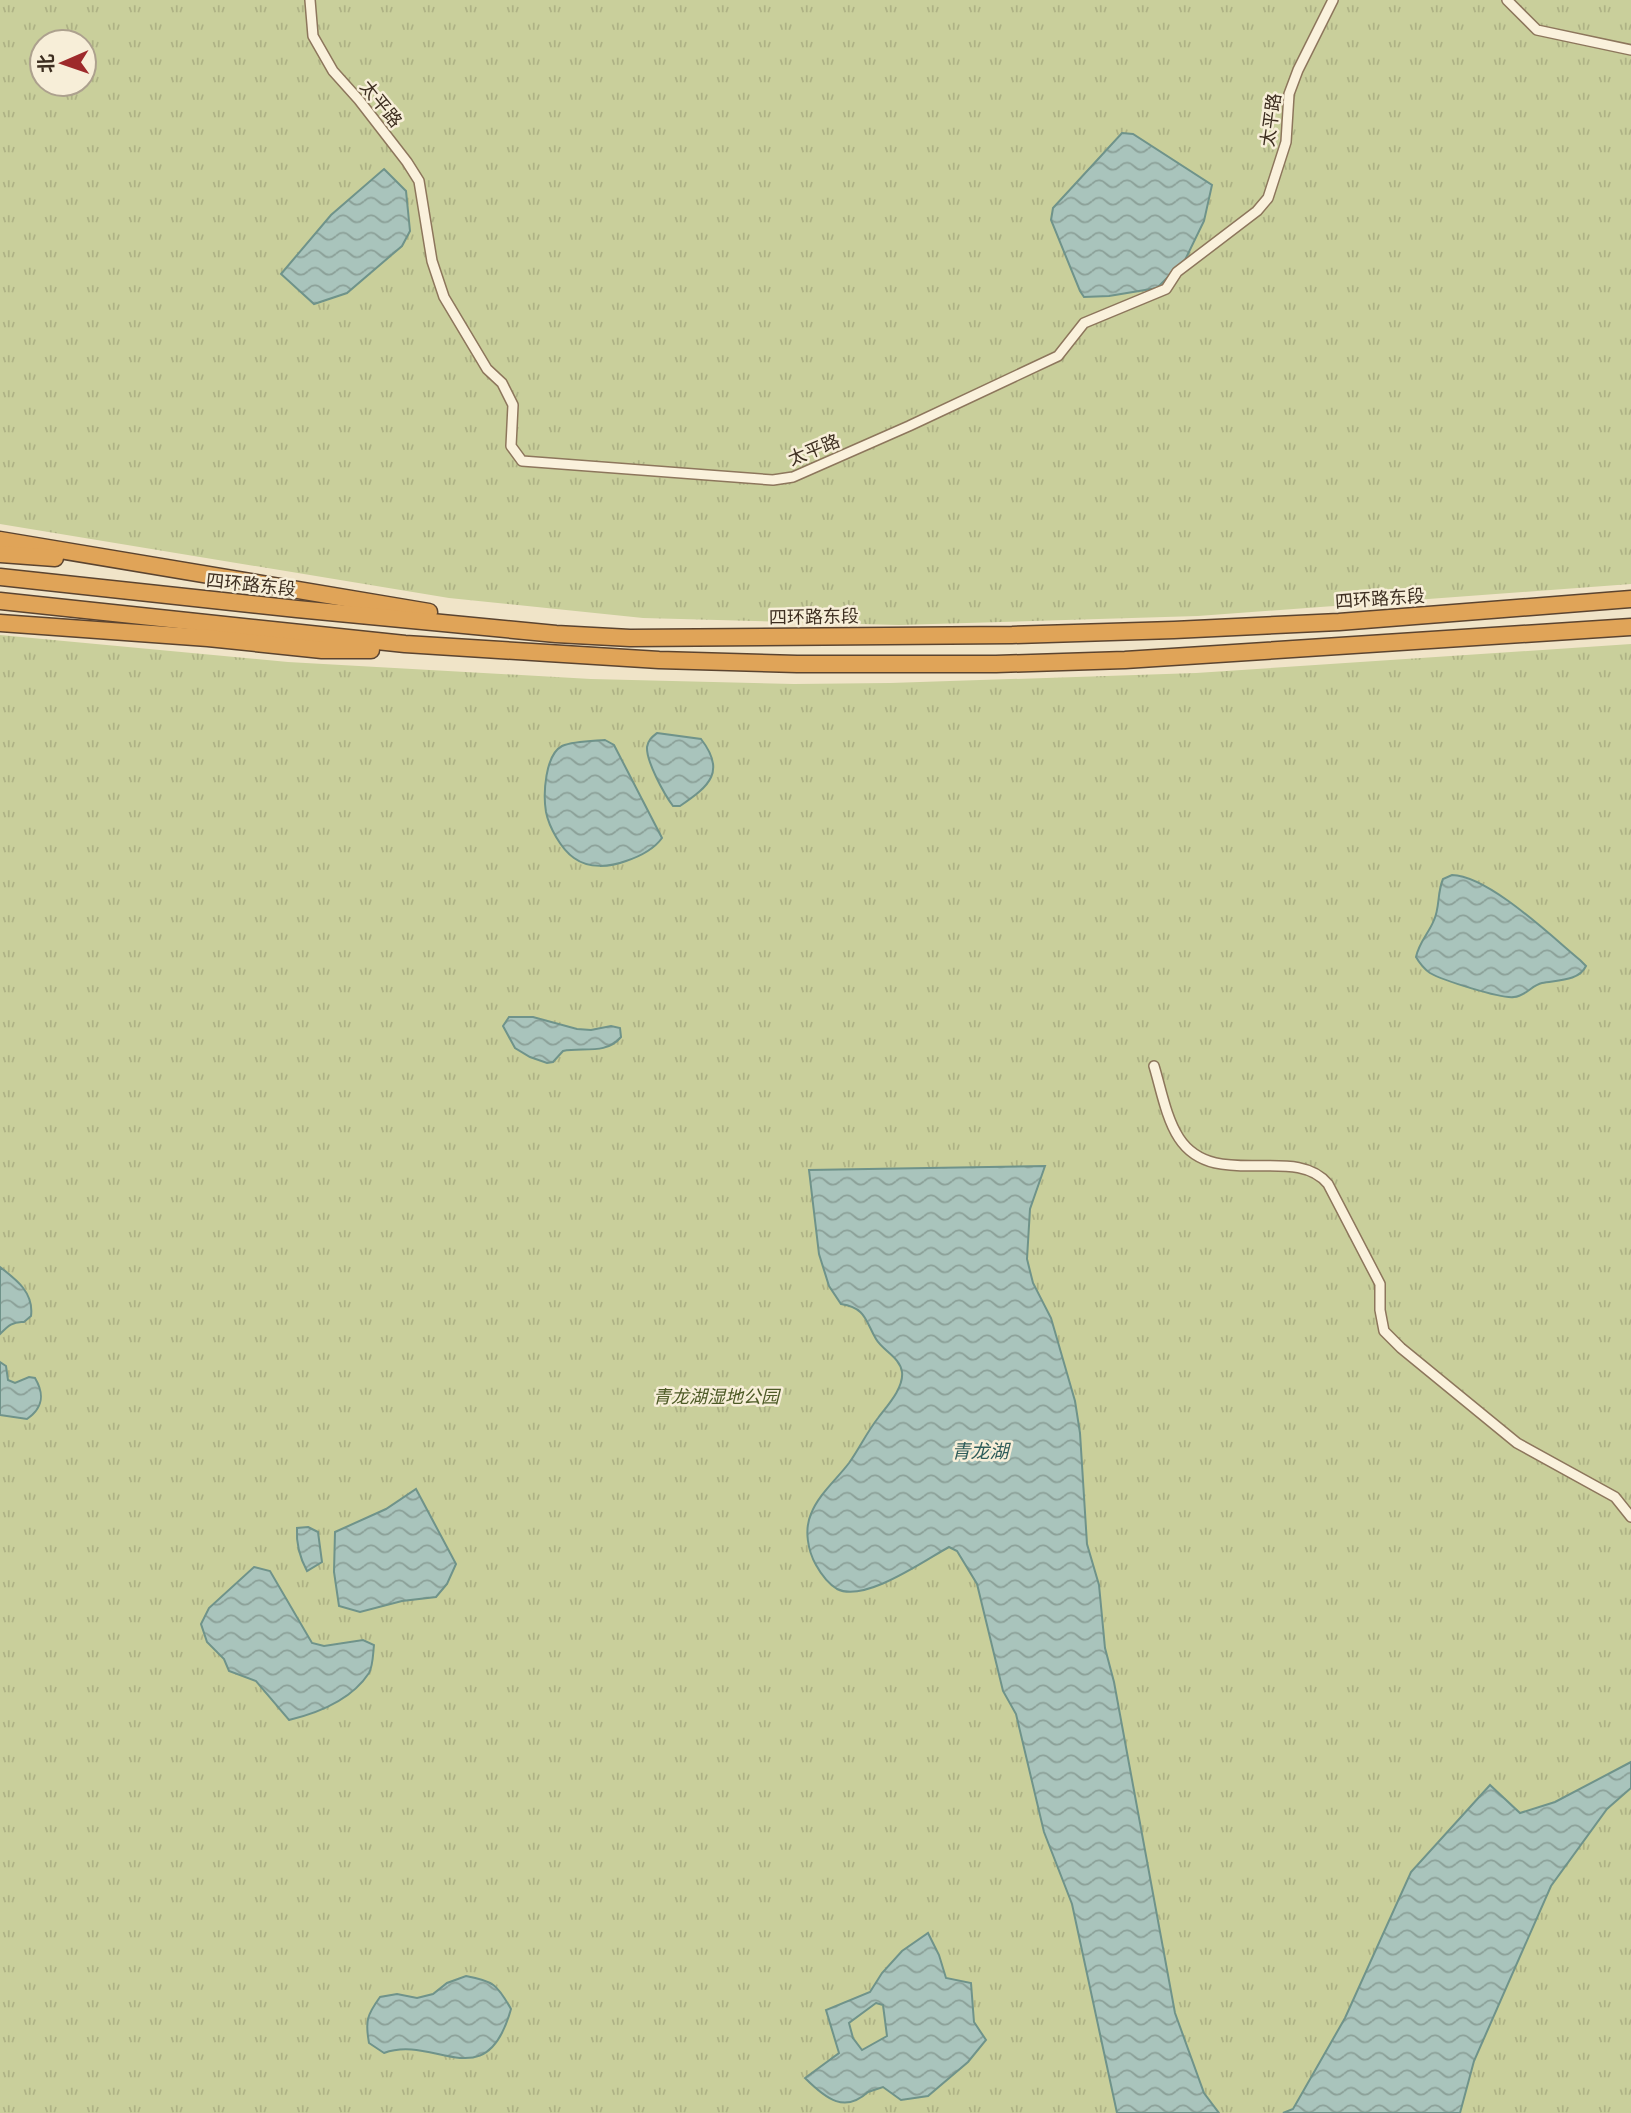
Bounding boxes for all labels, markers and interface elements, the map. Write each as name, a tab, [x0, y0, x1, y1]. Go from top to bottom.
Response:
north arrow	[28, 28, 98, 98]
text: 北	[35, 54, 58, 73]
street label: 太平路	[355, 76, 407, 132]
street label: 太平路	[1256, 92, 1286, 148]
street label: 太平路	[785, 430, 843, 470]
street label: 四环路东段	[205, 569, 297, 601]
street label: 四环路东段	[1334, 585, 1426, 613]
street label: 四环路东段	[769, 605, 859, 629]
park label: 青龙湖湿地公园	[653, 1386, 782, 1408]
water label: 青龙湖	[951, 1440, 1011, 1463]

